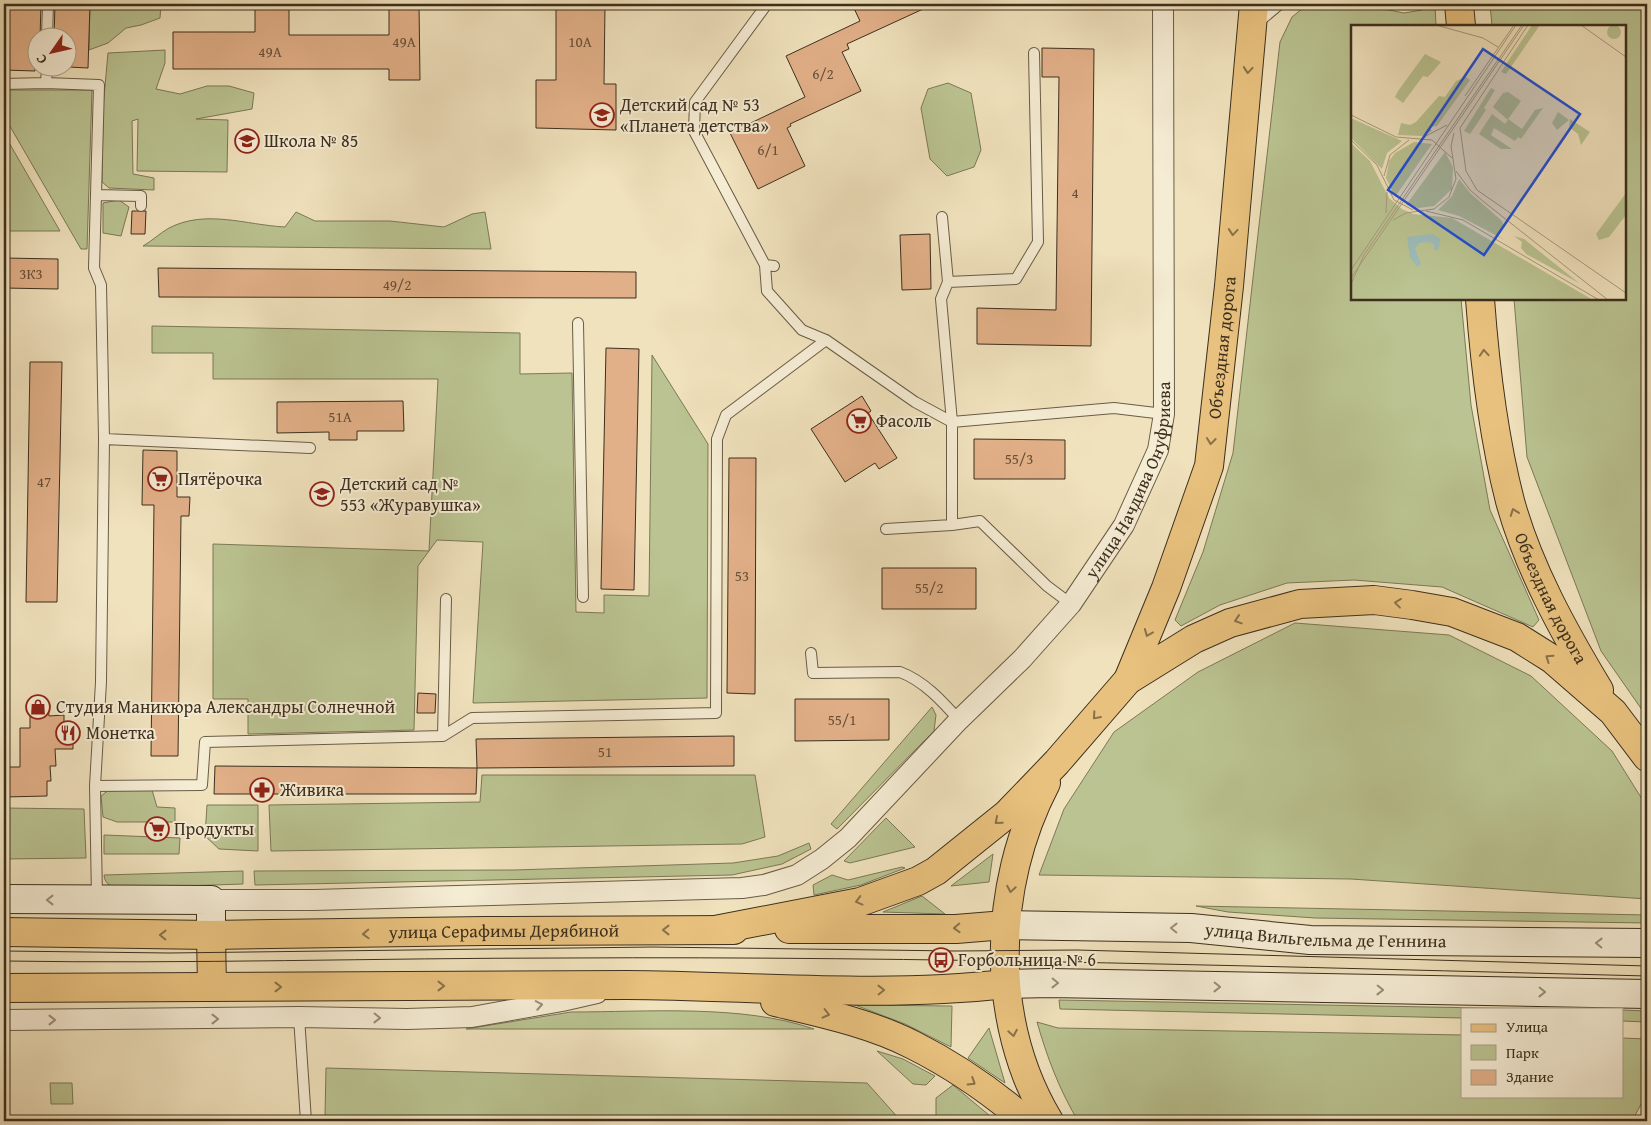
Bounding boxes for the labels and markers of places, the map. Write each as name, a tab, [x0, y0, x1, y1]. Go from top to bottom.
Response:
place label: Детский сад № 53 «Планета детства»	[619, 91, 769, 139]
school or university icon: Детский сад № 53 «Планета детства»	[589, 102, 615, 128]
place label: Школа № 85	[264, 127, 358, 154]
school or university icon: Школа № 85	[234, 128, 260, 154]
place label: Фасоль	[876, 407, 932, 434]
supermarket icon: Фасоль	[846, 408, 872, 434]
place label: Пятёрочка	[178, 465, 263, 492]
supermarket icon: Пятёрочка	[147, 466, 173, 492]
place label: Детский сад № 553 «Журавушка»	[339, 470, 481, 518]
school or university icon: Детский сад № 553 «Журавушка»	[309, 481, 335, 507]
place label: Студия Маникюра Александры Солнечной	[56, 693, 396, 720]
shop icon: Студия Маникюра Александры Солнечной	[25, 694, 51, 720]
place label: Монетка	[86, 719, 155, 746]
restaurant icon: Монетка	[55, 720, 81, 746]
place label: Живика	[279, 776, 345, 803]
pharmacy icon: Живика	[249, 777, 275, 803]
place label: Продукты	[174, 815, 255, 842]
supermarket icon: Продукты	[144, 816, 170, 842]
place label: Горбольница № 6	[958, 946, 1096, 973]
bus stop icon: Горбольница № 6	[928, 947, 954, 973]

